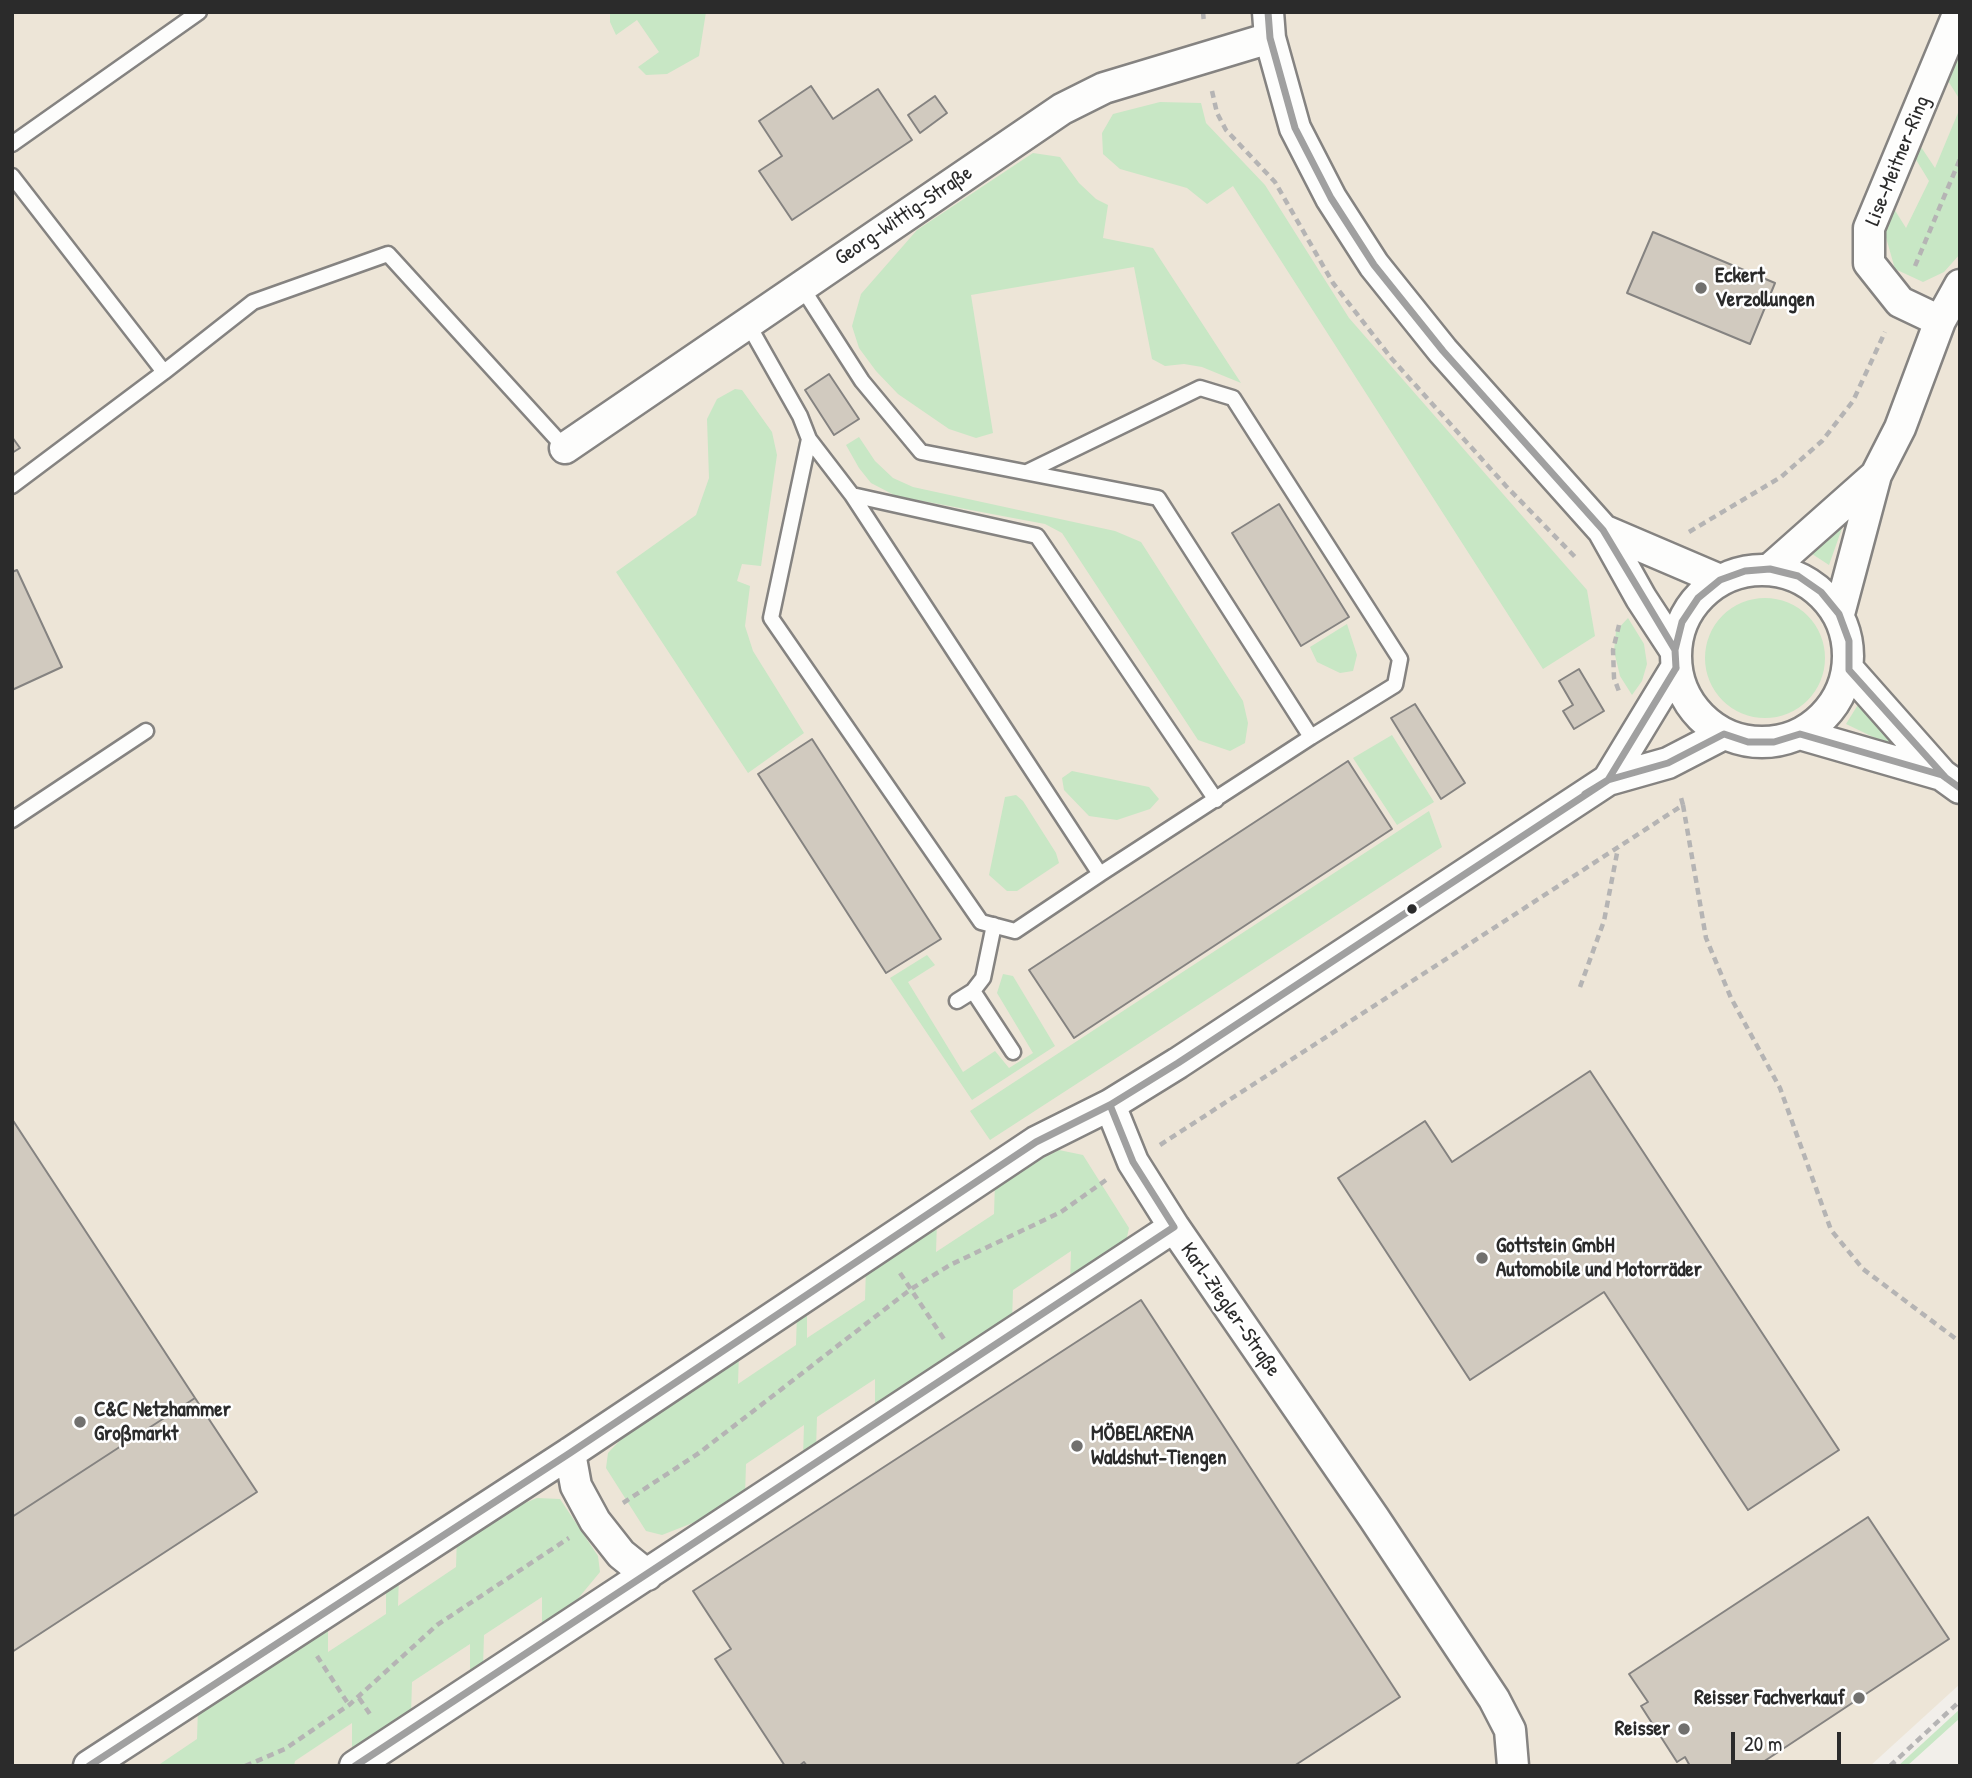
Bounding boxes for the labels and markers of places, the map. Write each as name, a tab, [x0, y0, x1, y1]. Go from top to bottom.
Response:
place label: Eckert Verzollungen	[1715, 263, 1815, 313]
marker: Eckert Verzollungen	[1693, 280, 1709, 296]
unlabelled marker	[1405, 902, 1419, 916]
place label: Gottstein GmbH Automobile und Motorräder	[1496, 1233, 1702, 1283]
marker: Gottstein GmbH Automobile und Motorräder	[1474, 1250, 1490, 1266]
place label: C&C Netzhammer Großmarkt	[94, 1397, 231, 1447]
marker: C&C Netzhammer Großmarkt	[72, 1414, 88, 1430]
place label: MÖBELARENA Waldshut-Tiengen	[1091, 1421, 1227, 1471]
marker: MÖBELARENA Waldshut-Tiengen	[1069, 1438, 1085, 1454]
place label: Reisser Fachverkauf	[1694, 1685, 1845, 1711]
marker: Reisser Fachverkauf	[1851, 1690, 1867, 1706]
place label: Reisser	[1615, 1716, 1670, 1742]
marker: Reisser	[1676, 1721, 1692, 1737]

